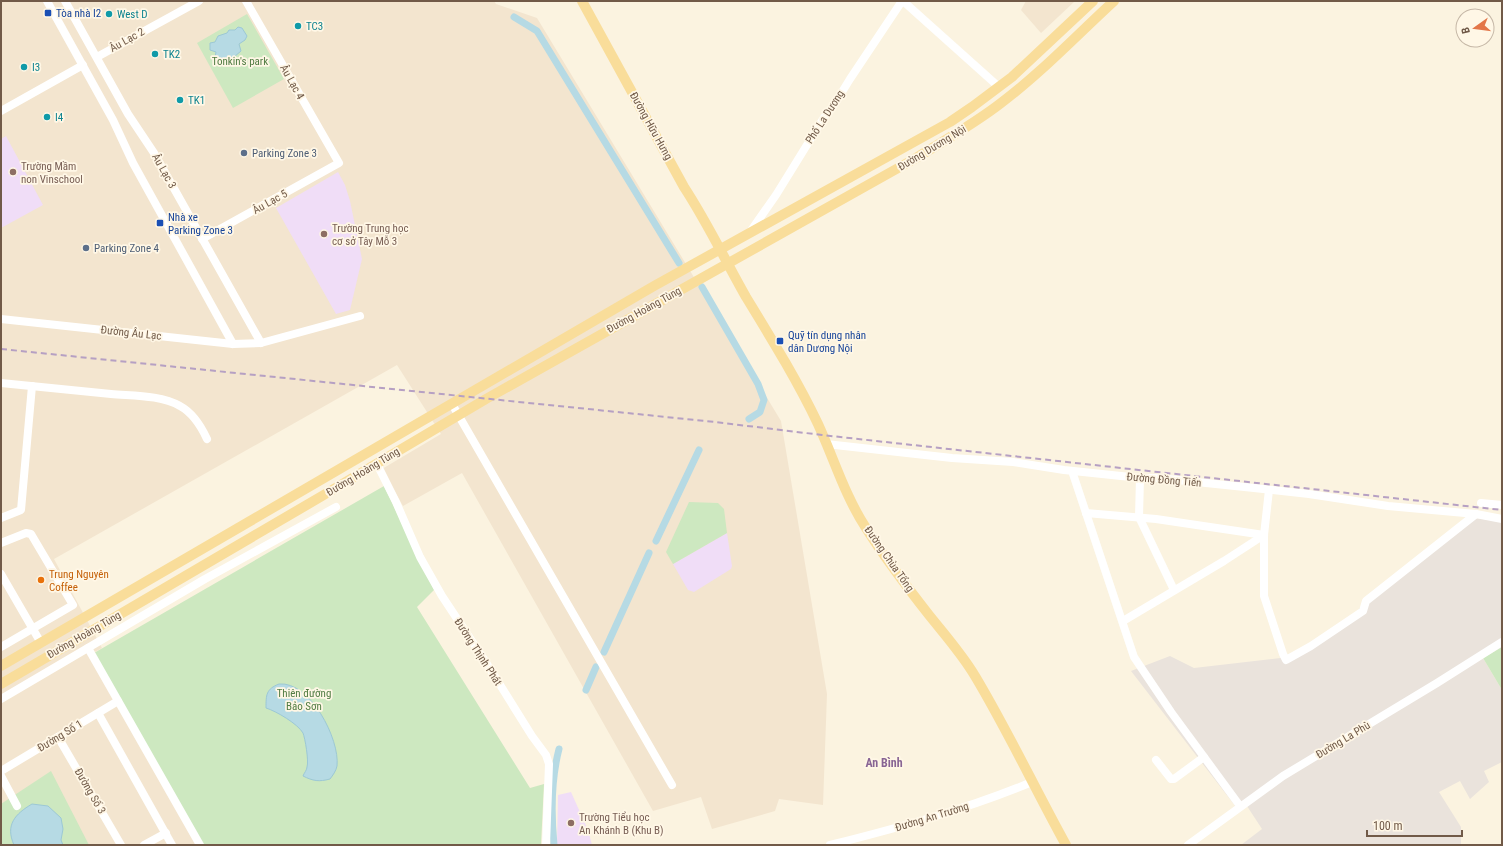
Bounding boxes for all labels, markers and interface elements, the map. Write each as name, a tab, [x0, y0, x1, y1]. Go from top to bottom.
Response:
place label: Tòa nhà I2	[56, 7, 101, 20]
marker: Tòa nhà I2	[43, 8, 53, 18]
place label: West D	[117, 8, 147, 21]
north arrow	[1455, 8, 1495, 48]
marker: West D	[104, 9, 114, 19]
place label: TC3	[306, 20, 323, 33]
marker: TC3	[293, 21, 303, 31]
street label: Âu Lạc 2	[107, 25, 147, 55]
text: B	[1459, 26, 1473, 35]
place label: TK2	[163, 48, 180, 61]
marker: TK2	[150, 49, 160, 59]
park label: Tonkin's park	[212, 55, 268, 68]
place label: I3	[32, 61, 40, 74]
marker: I3	[19, 62, 29, 72]
street label: Âu Lạc 4	[277, 62, 307, 102]
street label: Phố La Dương	[803, 88, 847, 146]
street label: Đường Hữu Hưng	[627, 90, 675, 162]
place label: TK1	[188, 94, 205, 107]
marker: TK1	[175, 95, 185, 105]
place label: I4	[55, 111, 64, 124]
marker: I4	[42, 112, 52, 122]
street label: Đường Dương Nội	[896, 123, 968, 173]
place label: Parking Zone 3	[252, 147, 317, 160]
marker: Parking Zone 3	[239, 148, 249, 158]
street label: Âu Lạc 3	[149, 151, 179, 191]
place label: Trường Mầm non Vinschool	[21, 160, 83, 186]
marker: Trường Mầm non Vinschool	[8, 167, 18, 177]
street label: Âu Lạc 5	[250, 187, 290, 217]
place label: Nhà xe Parking Zone 3	[168, 211, 233, 237]
marker: Nhà xe Parking Zone 3	[155, 218, 165, 228]
place label: Trường Trung học cơ sở Tây Mỗ 3	[332, 222, 409, 248]
marker: Trường Trung học cơ sở Tây Mỗ 3	[319, 229, 329, 239]
place label: Parking Zone 4	[94, 242, 160, 255]
marker: Parking Zone 4	[81, 243, 91, 253]
street label: Đường Hoàng Tùng	[604, 284, 684, 336]
street label: Đường Âu Lạc	[100, 323, 162, 343]
place label: Quỹ tín dụng nhân dân Dương Nội	[788, 329, 866, 355]
marker: Quỹ tín dụng nhân dân Dương Nội	[775, 336, 785, 346]
street label: Đường Hoàng Tùng	[324, 445, 402, 499]
street label: Đường Đồng Tiến	[1126, 470, 1202, 490]
street label: Đường Chùa Tổng	[862, 524, 916, 594]
place label: Trung Nguyên Coffee	[49, 568, 109, 594]
marker: Trung Nguyên Coffee	[36, 575, 46, 585]
street label: Đường Hoàng Tùng	[45, 609, 123, 661]
street label: Đường Thịnh Phát	[451, 616, 505, 688]
park label: Thiên đường Bảo Sơn	[277, 687, 331, 713]
street label: Đường Số 1	[35, 717, 85, 755]
street label: Đường La Phù	[1313, 719, 1373, 761]
district label: An Bình	[865, 756, 903, 770]
street label: Đường Số 3	[72, 766, 108, 816]
street label: Đường An Trường	[894, 800, 970, 834]
place label: Trường Tiểu học An Khánh B (Khu B)	[579, 811, 664, 837]
scale bar	[1367, 812, 1462, 838]
marker: Trường Tiểu học An Khánh B (Khu B)	[566, 818, 576, 828]
text: 100 m	[1373, 819, 1403, 833]

